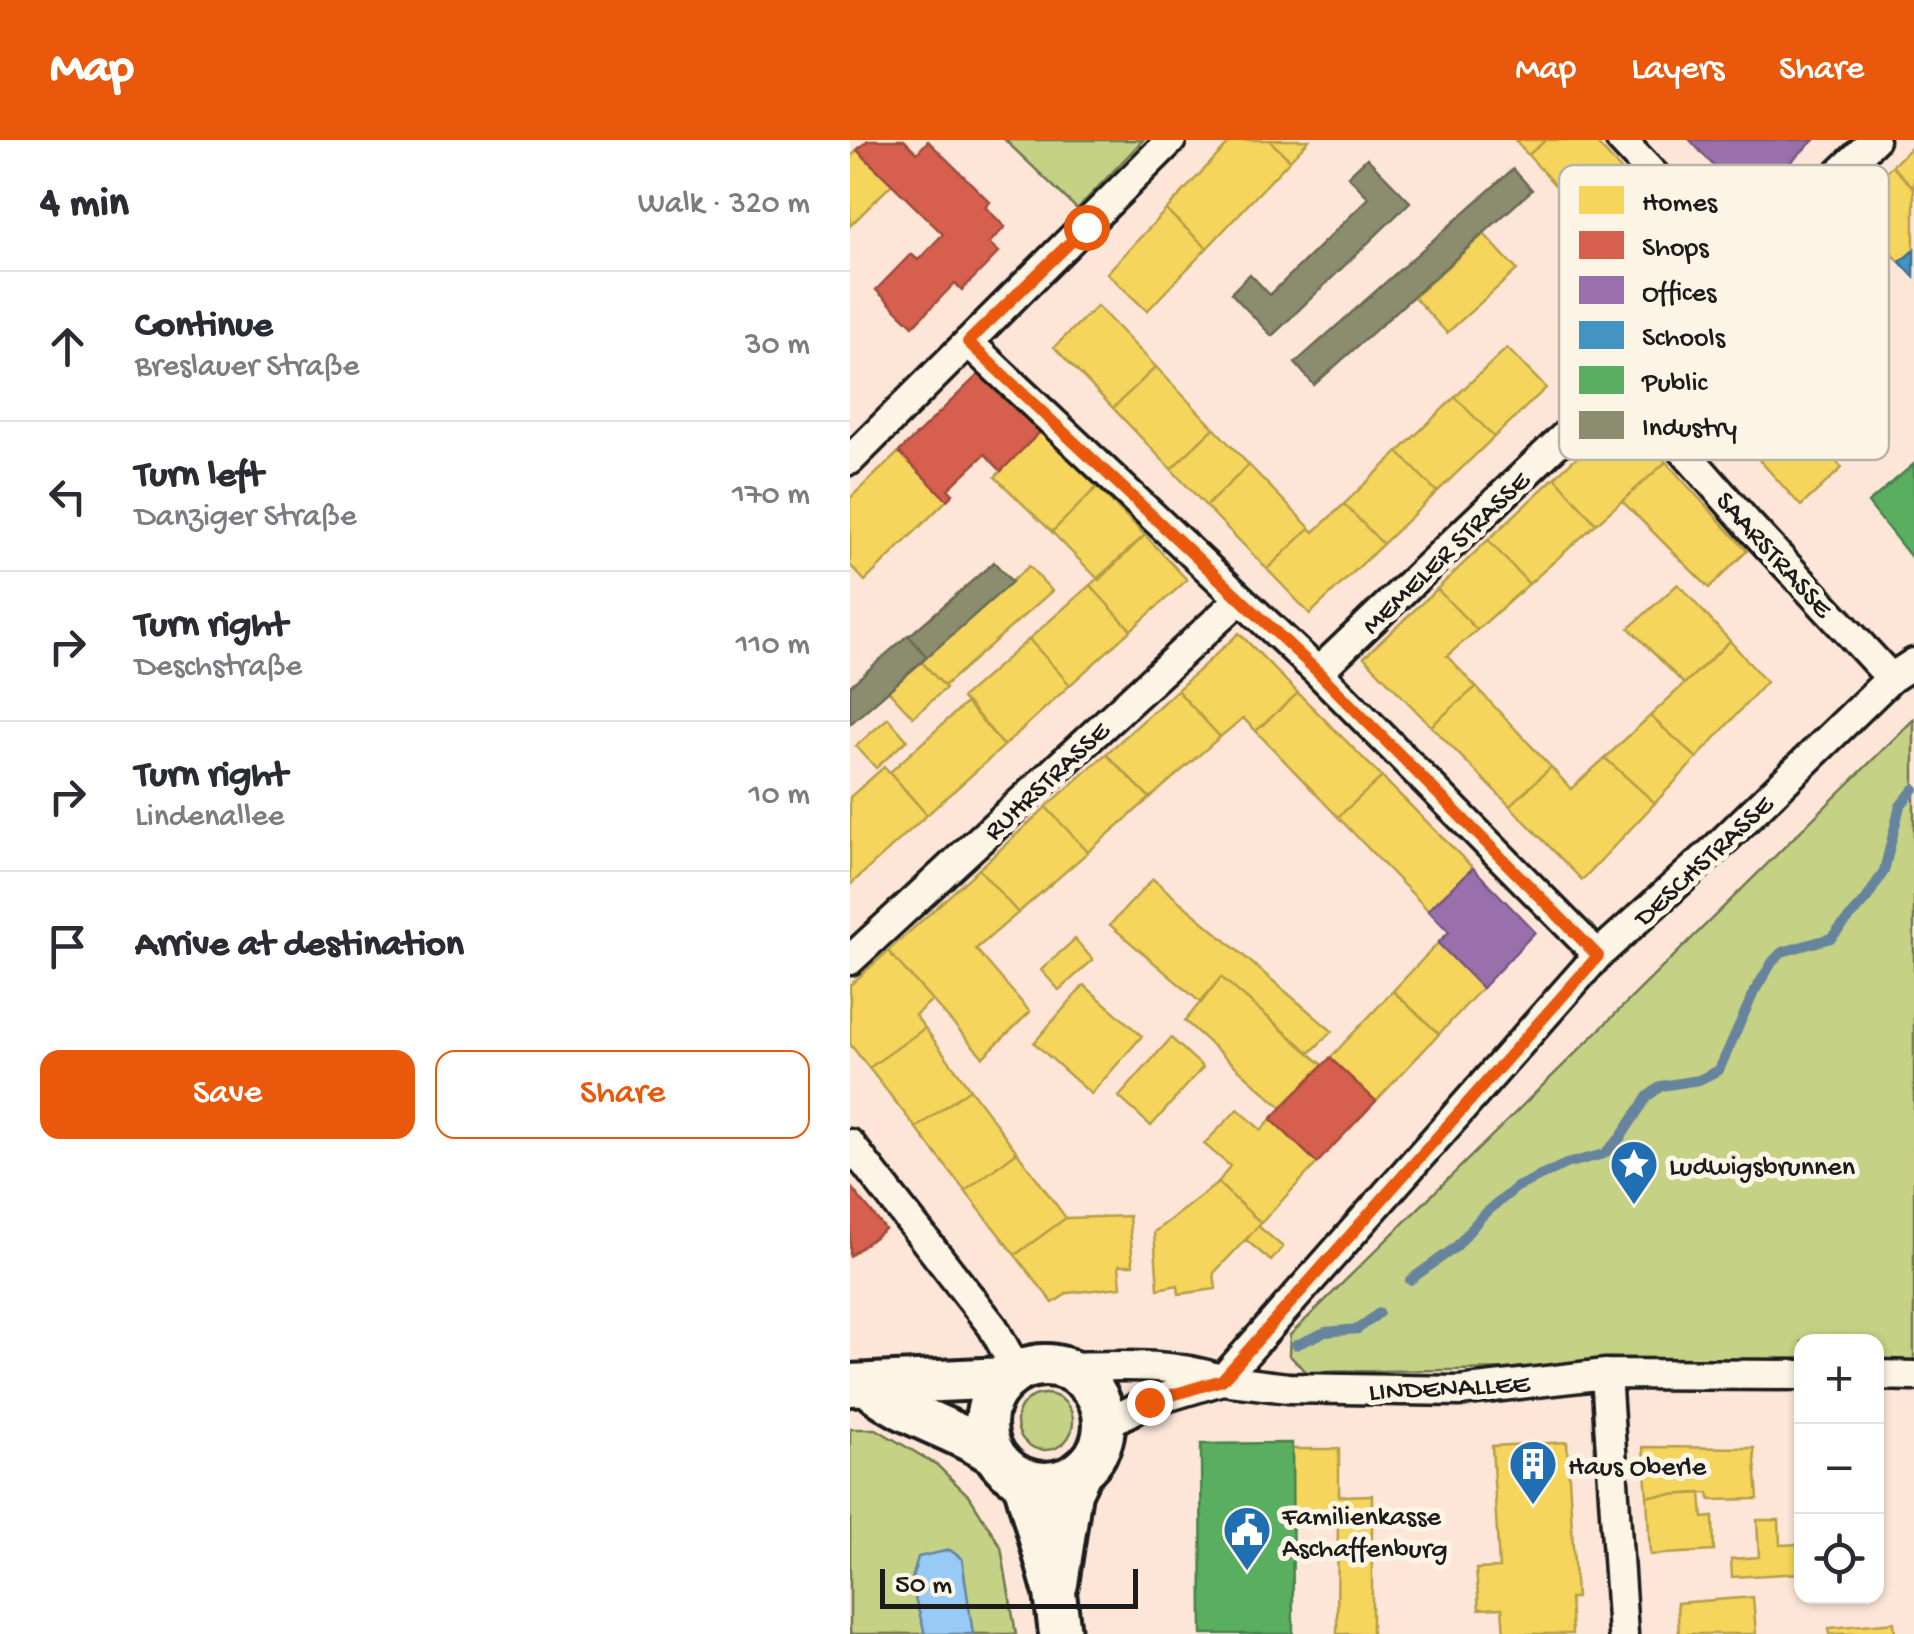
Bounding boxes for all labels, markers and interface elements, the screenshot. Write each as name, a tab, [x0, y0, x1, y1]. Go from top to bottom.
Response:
text: Map	[50, 42, 134, 99]
text: Map	[1515, 50, 1576, 91]
text: Layers	[1631, 50, 1724, 91]
text: Share	[1779, 50, 1864, 91]
legend	[1559, 165, 1889, 460]
text: 4 min	[40, 181, 129, 230]
text: Walk · 320 m	[638, 186, 810, 224]
text: Homes	[1642, 188, 1718, 221]
route start	[1064, 205, 1110, 251]
text: Shops	[1642, 233, 1709, 266]
text: Offices	[1642, 278, 1717, 311]
text: Continue	[135, 305, 273, 349]
icon: ahead	[40, 319, 95, 374]
text: Schools	[1642, 323, 1726, 356]
text: 30 m	[745, 327, 810, 365]
text: Breslauer Straße	[135, 349, 359, 387]
text: Public	[1641, 368, 1709, 401]
text: Industry	[1642, 413, 1737, 446]
text: Turn left	[135, 455, 263, 499]
street label: MEMELER STRASSE	[1356, 464, 1539, 643]
icon: left	[40, 469, 95, 524]
text: 170 m	[732, 477, 810, 515]
street label: SAARSTRASSE	[1707, 486, 1839, 627]
text: Danziger Straße	[135, 499, 356, 537]
text: Turn right	[135, 605, 287, 649]
icon: right	[40, 619, 95, 674]
text: 110 m	[736, 627, 810, 665]
text: Deschstraße	[135, 649, 302, 687]
street label: RUHRSTRASSE	[978, 715, 1119, 849]
text: Turn right	[135, 755, 287, 799]
icon: right	[40, 769, 95, 824]
text: 10 m	[749, 777, 810, 815]
street label: DESCHSTRASSE	[1627, 788, 1783, 936]
text: Lindenallee	[135, 799, 284, 837]
icon: arrive	[40, 919, 95, 974]
text: Arrive at destination	[135, 924, 464, 968]
button: Save	[40, 1050, 415, 1139]
button: Share	[435, 1050, 810, 1139]
place icon: Ludwigsbrunnen	[1608, 1138, 1660, 1206]
place label: Ludwigsbrunnen	[1669, 1152, 1856, 1185]
map controls	[1794, 1334, 1884, 1604]
button: +	[1794, 1334, 1884, 1424]
street label: LINDENALLEE	[1368, 1369, 1532, 1410]
route end	[1127, 1380, 1173, 1426]
button: −	[1794, 1424, 1884, 1514]
building icon: Haus Oberle	[1507, 1438, 1559, 1506]
place label: Haus Oberle	[1568, 1452, 1707, 1485]
place label: Familienkasse Aschaffenburg	[1281, 1502, 1448, 1567]
public building icon: Familienkasse Aschaffenburg	[1221, 1504, 1273, 1572]
button: locate	[1794, 1514, 1884, 1604]
scale bar	[880, 1564, 1138, 1608]
text: 50 m	[895, 1570, 952, 1603]

